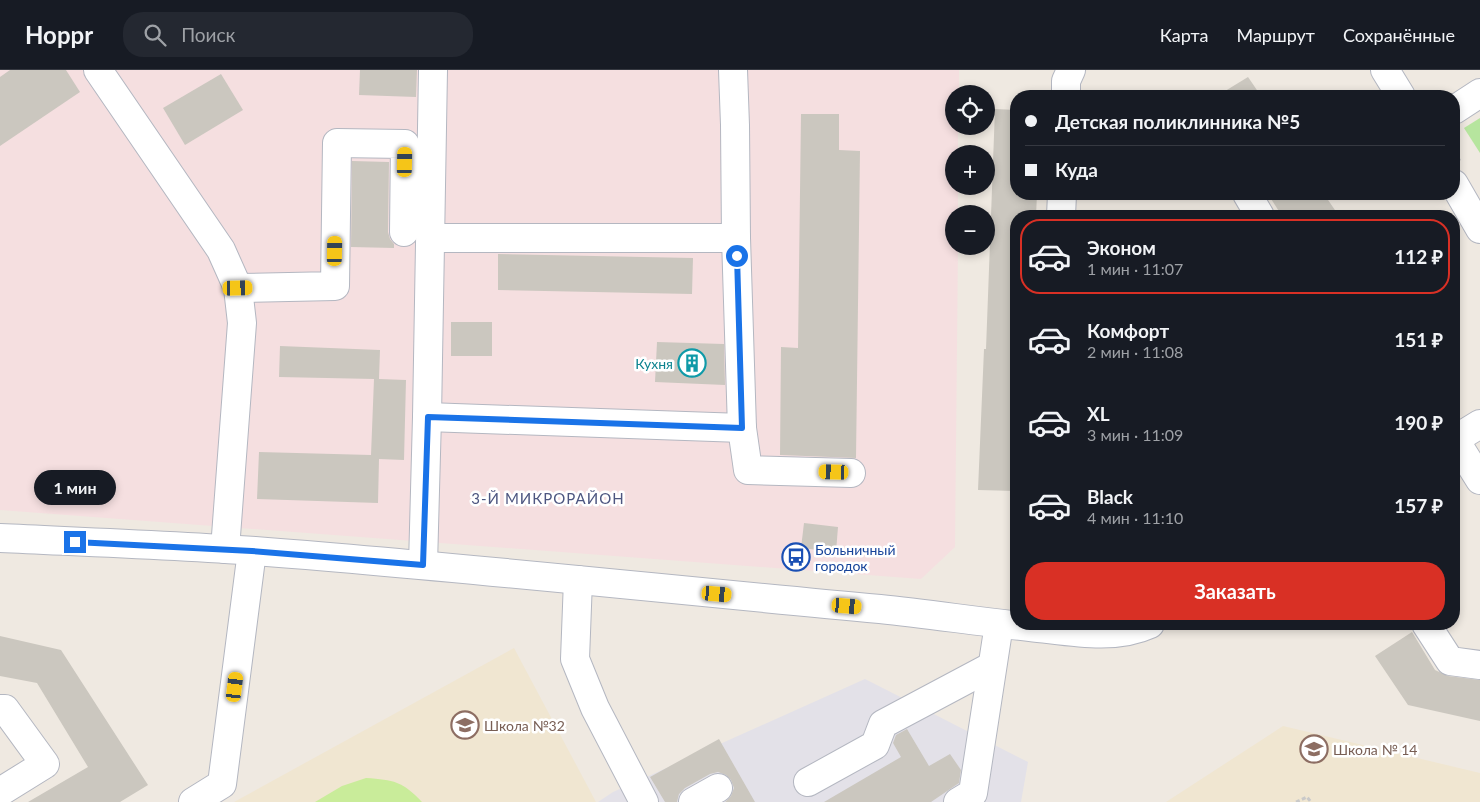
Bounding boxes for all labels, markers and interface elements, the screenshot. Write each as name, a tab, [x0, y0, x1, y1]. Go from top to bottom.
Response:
search box	[123, 12, 473, 57]
text: Hoppr	[25, 20, 93, 49]
icon: search	[141, 21, 169, 49]
text: Поиск	[181, 23, 235, 46]
text: Карта	[1160, 24, 1208, 46]
text: Маршрут	[1236, 24, 1315, 46]
text: Сохранённые	[1343, 24, 1455, 46]
map controls	[945, 85, 995, 255]
button: locate	[945, 85, 995, 135]
text: Детская поликлинника №5	[1055, 110, 1300, 133]
button: +	[945, 145, 995, 195]
car	[397, 147, 412, 177]
text: Куда	[1055, 158, 1098, 181]
button: −	[945, 205, 995, 255]
icon: car	[1027, 234, 1072, 279]
car	[327, 236, 342, 266]
text: Эконом	[1087, 236, 1156, 259]
route start	[726, 245, 748, 267]
text: 112 ₽	[1394, 245, 1443, 268]
text: 1 мин · 11:07	[1087, 259, 1183, 278]
car	[222, 280, 253, 296]
icon: car	[1027, 317, 1072, 362]
text: Комфорт	[1087, 319, 1169, 342]
text: 151 ₽	[1394, 328, 1443, 351]
text: 2 мин · 11:08	[1087, 342, 1183, 361]
building icon: Кухня	[677, 348, 707, 378]
place label: Кухня	[635, 355, 673, 372]
icon: car	[1027, 400, 1072, 445]
text: XL	[1087, 402, 1110, 425]
text: 190 ₽	[1394, 411, 1443, 434]
text: 3 мин · 11:09	[1087, 425, 1183, 444]
car	[818, 464, 849, 480]
callout: 1 мин	[34, 470, 116, 504]
text: 1 мин	[53, 478, 97, 497]
icon: car	[1027, 483, 1072, 528]
text: Black	[1087, 485, 1133, 508]
district label: 3-Й МИКРОРАЙОН	[471, 489, 625, 507]
text: 157 ₽	[1394, 494, 1443, 517]
text: 4 мин · 11:10	[1087, 508, 1183, 527]
route end	[64, 531, 86, 553]
place label: Больничный городок	[815, 541, 895, 574]
bus stop icon: Больничный городок	[781, 542, 811, 572]
button: Заказать	[1025, 562, 1445, 620]
car	[701, 585, 732, 603]
car	[831, 597, 862, 615]
car	[225, 671, 244, 703]
school or university icon: Школа №32	[450, 710, 480, 740]
place label: Школа №32	[484, 717, 565, 734]
school or university icon: Школа № 14	[1299, 734, 1329, 764]
place label: Школа № 14	[1333, 741, 1417, 758]

